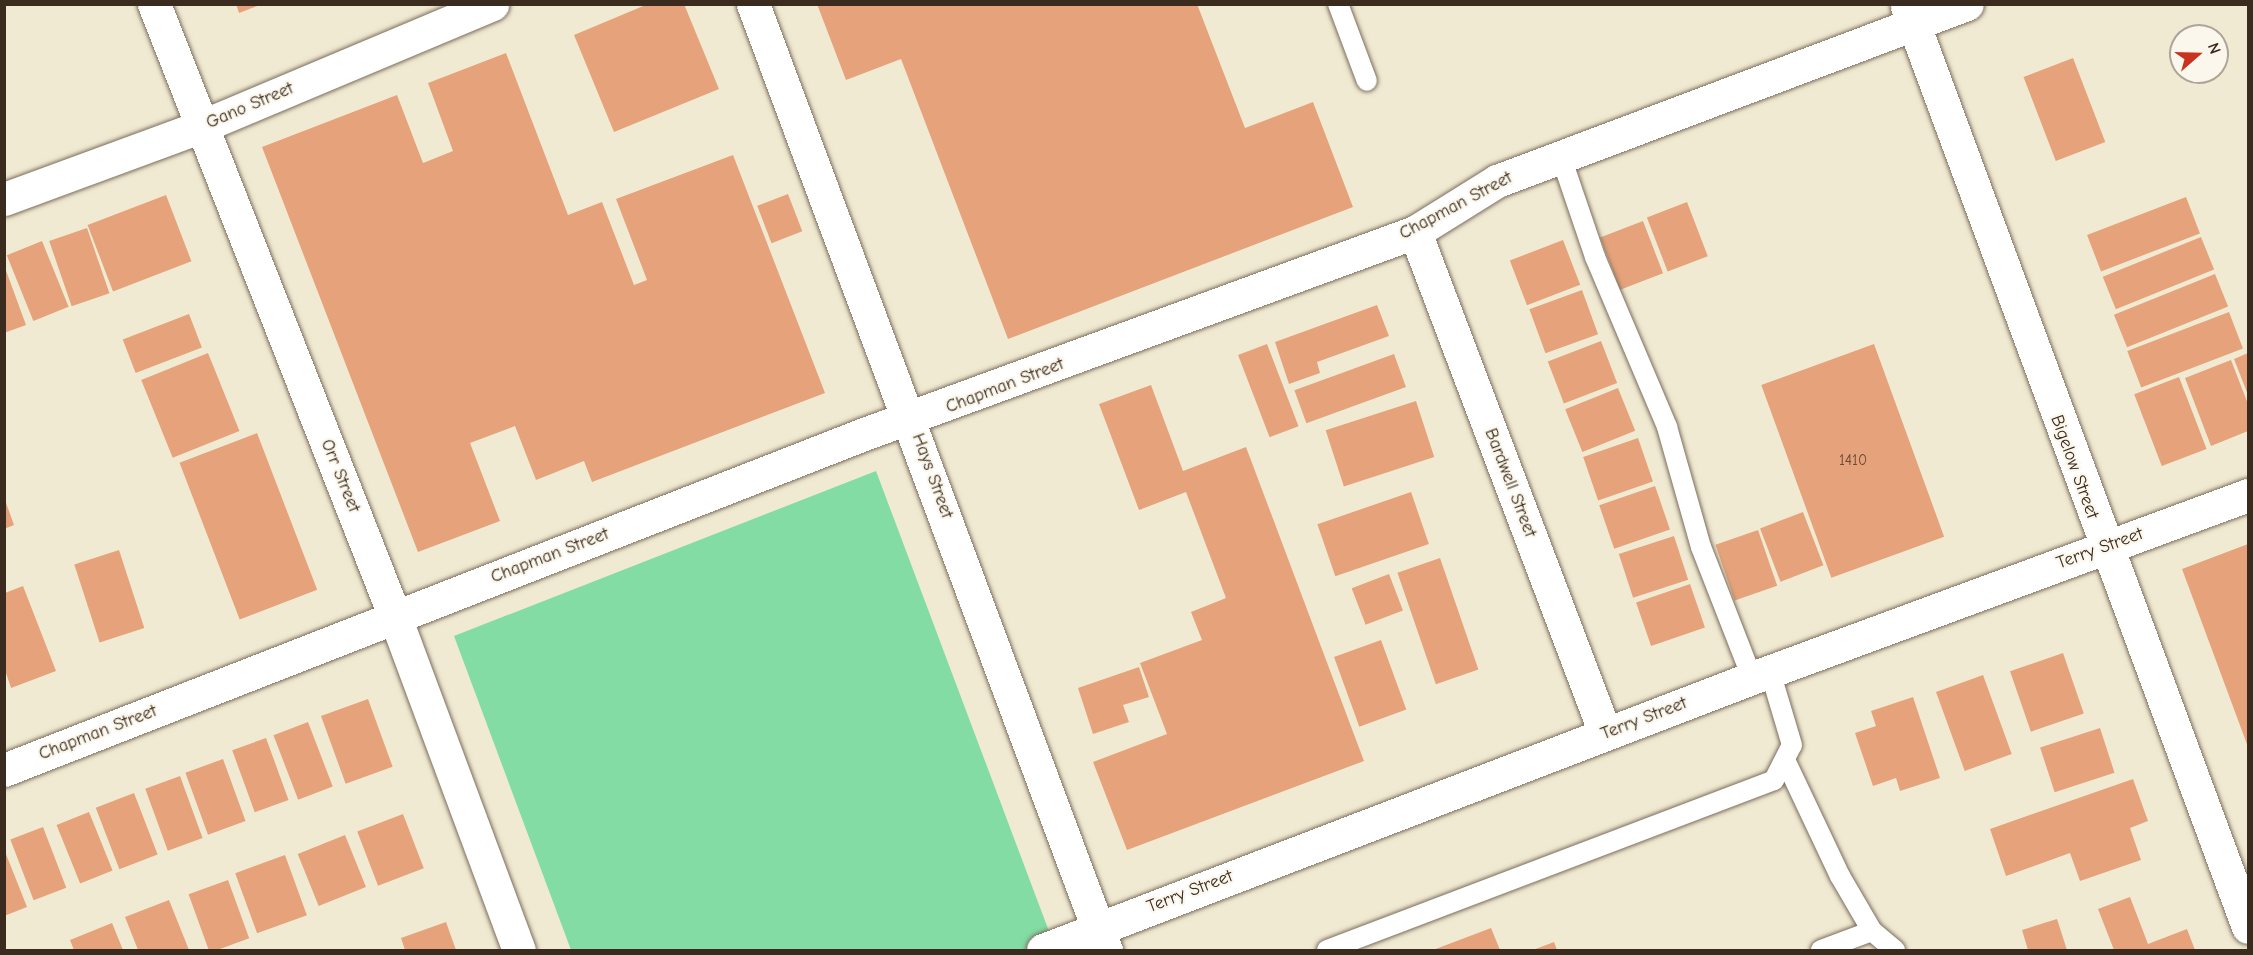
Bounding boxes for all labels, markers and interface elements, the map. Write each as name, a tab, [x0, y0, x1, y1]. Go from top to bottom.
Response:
north arrow	[2169, 24, 2229, 84]
text: N	[2204, 41, 2224, 57]
street label: Gano Street	[203, 78, 297, 134]
street label: Chapman Street	[1396, 167, 1516, 245]
street label: Chapman Street	[943, 354, 1067, 418]
street label: Bigelow Street	[2045, 412, 2103, 522]
street label: Bardwell Street	[1479, 425, 1541, 541]
street label: Hays Street	[907, 431, 957, 521]
street label: Orr Street	[316, 436, 364, 516]
house number: 1410	[1839, 452, 1867, 470]
street label: Terry Street	[2054, 523, 2146, 575]
street label: Chapman Street	[488, 524, 612, 588]
street label: Terry Street	[1598, 693, 1690, 745]
street label: Chapman Street	[36, 701, 160, 765]
street label: Terry Street	[1144, 866, 1236, 918]

